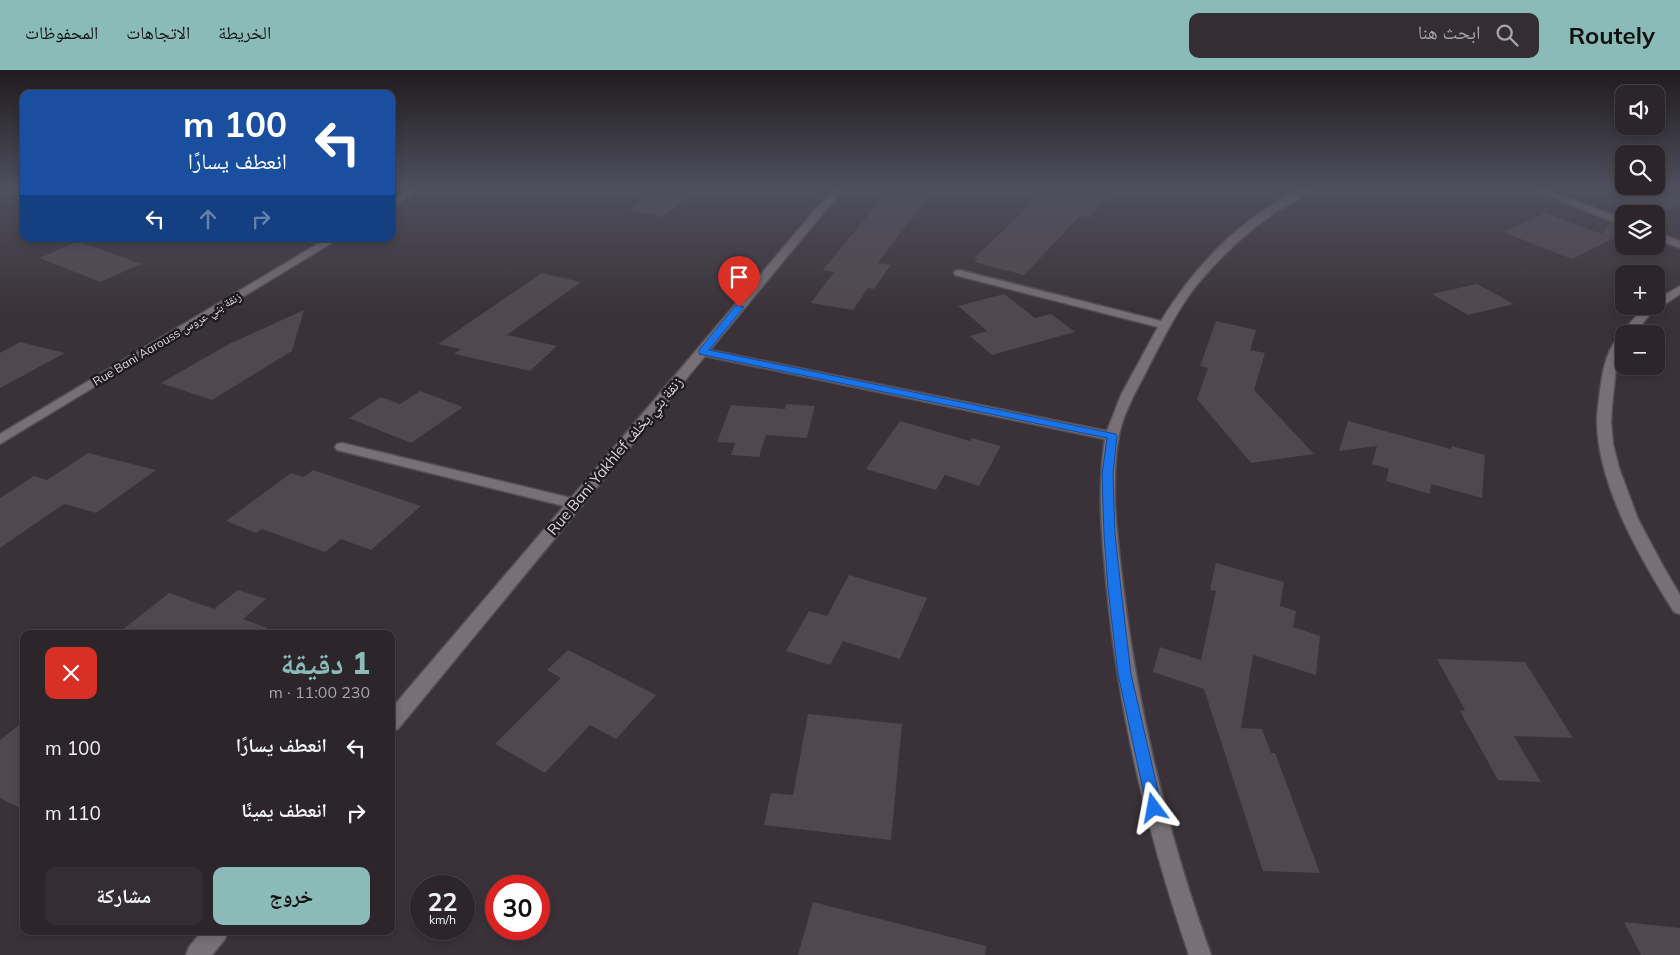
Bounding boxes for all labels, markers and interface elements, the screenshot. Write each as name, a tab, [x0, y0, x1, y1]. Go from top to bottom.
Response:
search box	[1189, 13, 1539, 58]
text: ابحث هنا	[1418, 20, 1481, 44]
text: Routely	[1569, 20, 1655, 50]
text: المحفوظات	[25, 21, 98, 44]
text: الاتجاهات	[126, 21, 190, 44]
text: الخريطة	[218, 21, 271, 44]
icon: search	[1493, 21, 1521, 49]
map controls	[1615, 85, 1665, 375]
button: sound	[1615, 85, 1665, 135]
text: 100 m	[183, 102, 287, 146]
icon: left	[305, 110, 370, 175]
button: search	[1615, 145, 1665, 195]
text: انعطف يسارًا	[188, 147, 287, 175]
icon: left	[141, 205, 169, 233]
icon: ahead	[194, 205, 222, 233]
icon: right	[247, 205, 275, 233]
button: layers	[1615, 205, 1665, 255]
pin	[718, 256, 760, 307]
icon: arrive	[725, 263, 753, 291]
button: +	[1615, 265, 1665, 315]
street label: Rue Bani Aarouss زنقة بني عروس	[90, 288, 246, 391]
button: −	[1615, 325, 1665, 375]
street label: Rue Bani Yakhlef زنقة بني يخلف	[543, 372, 689, 541]
text: 1 دقيقة	[281, 644, 370, 682]
button: close	[45, 647, 97, 699]
text: 230 m · 11:00	[269, 682, 370, 702]
text: انعطف يسارًا	[236, 733, 327, 757]
icon: left	[342, 734, 370, 762]
text: 100 m	[45, 736, 101, 760]
position arrow	[1127, 781, 1179, 833]
text: انعطف يمينًا	[241, 798, 327, 822]
icon: right	[342, 799, 370, 827]
text: 110 m	[45, 801, 101, 825]
button: مشاركة	[45, 867, 203, 925]
button: خروج	[213, 867, 370, 925]
speed limit sign: 30	[485, 875, 550, 940]
text: 22	[427, 886, 458, 917]
text: km/h	[429, 912, 456, 927]

